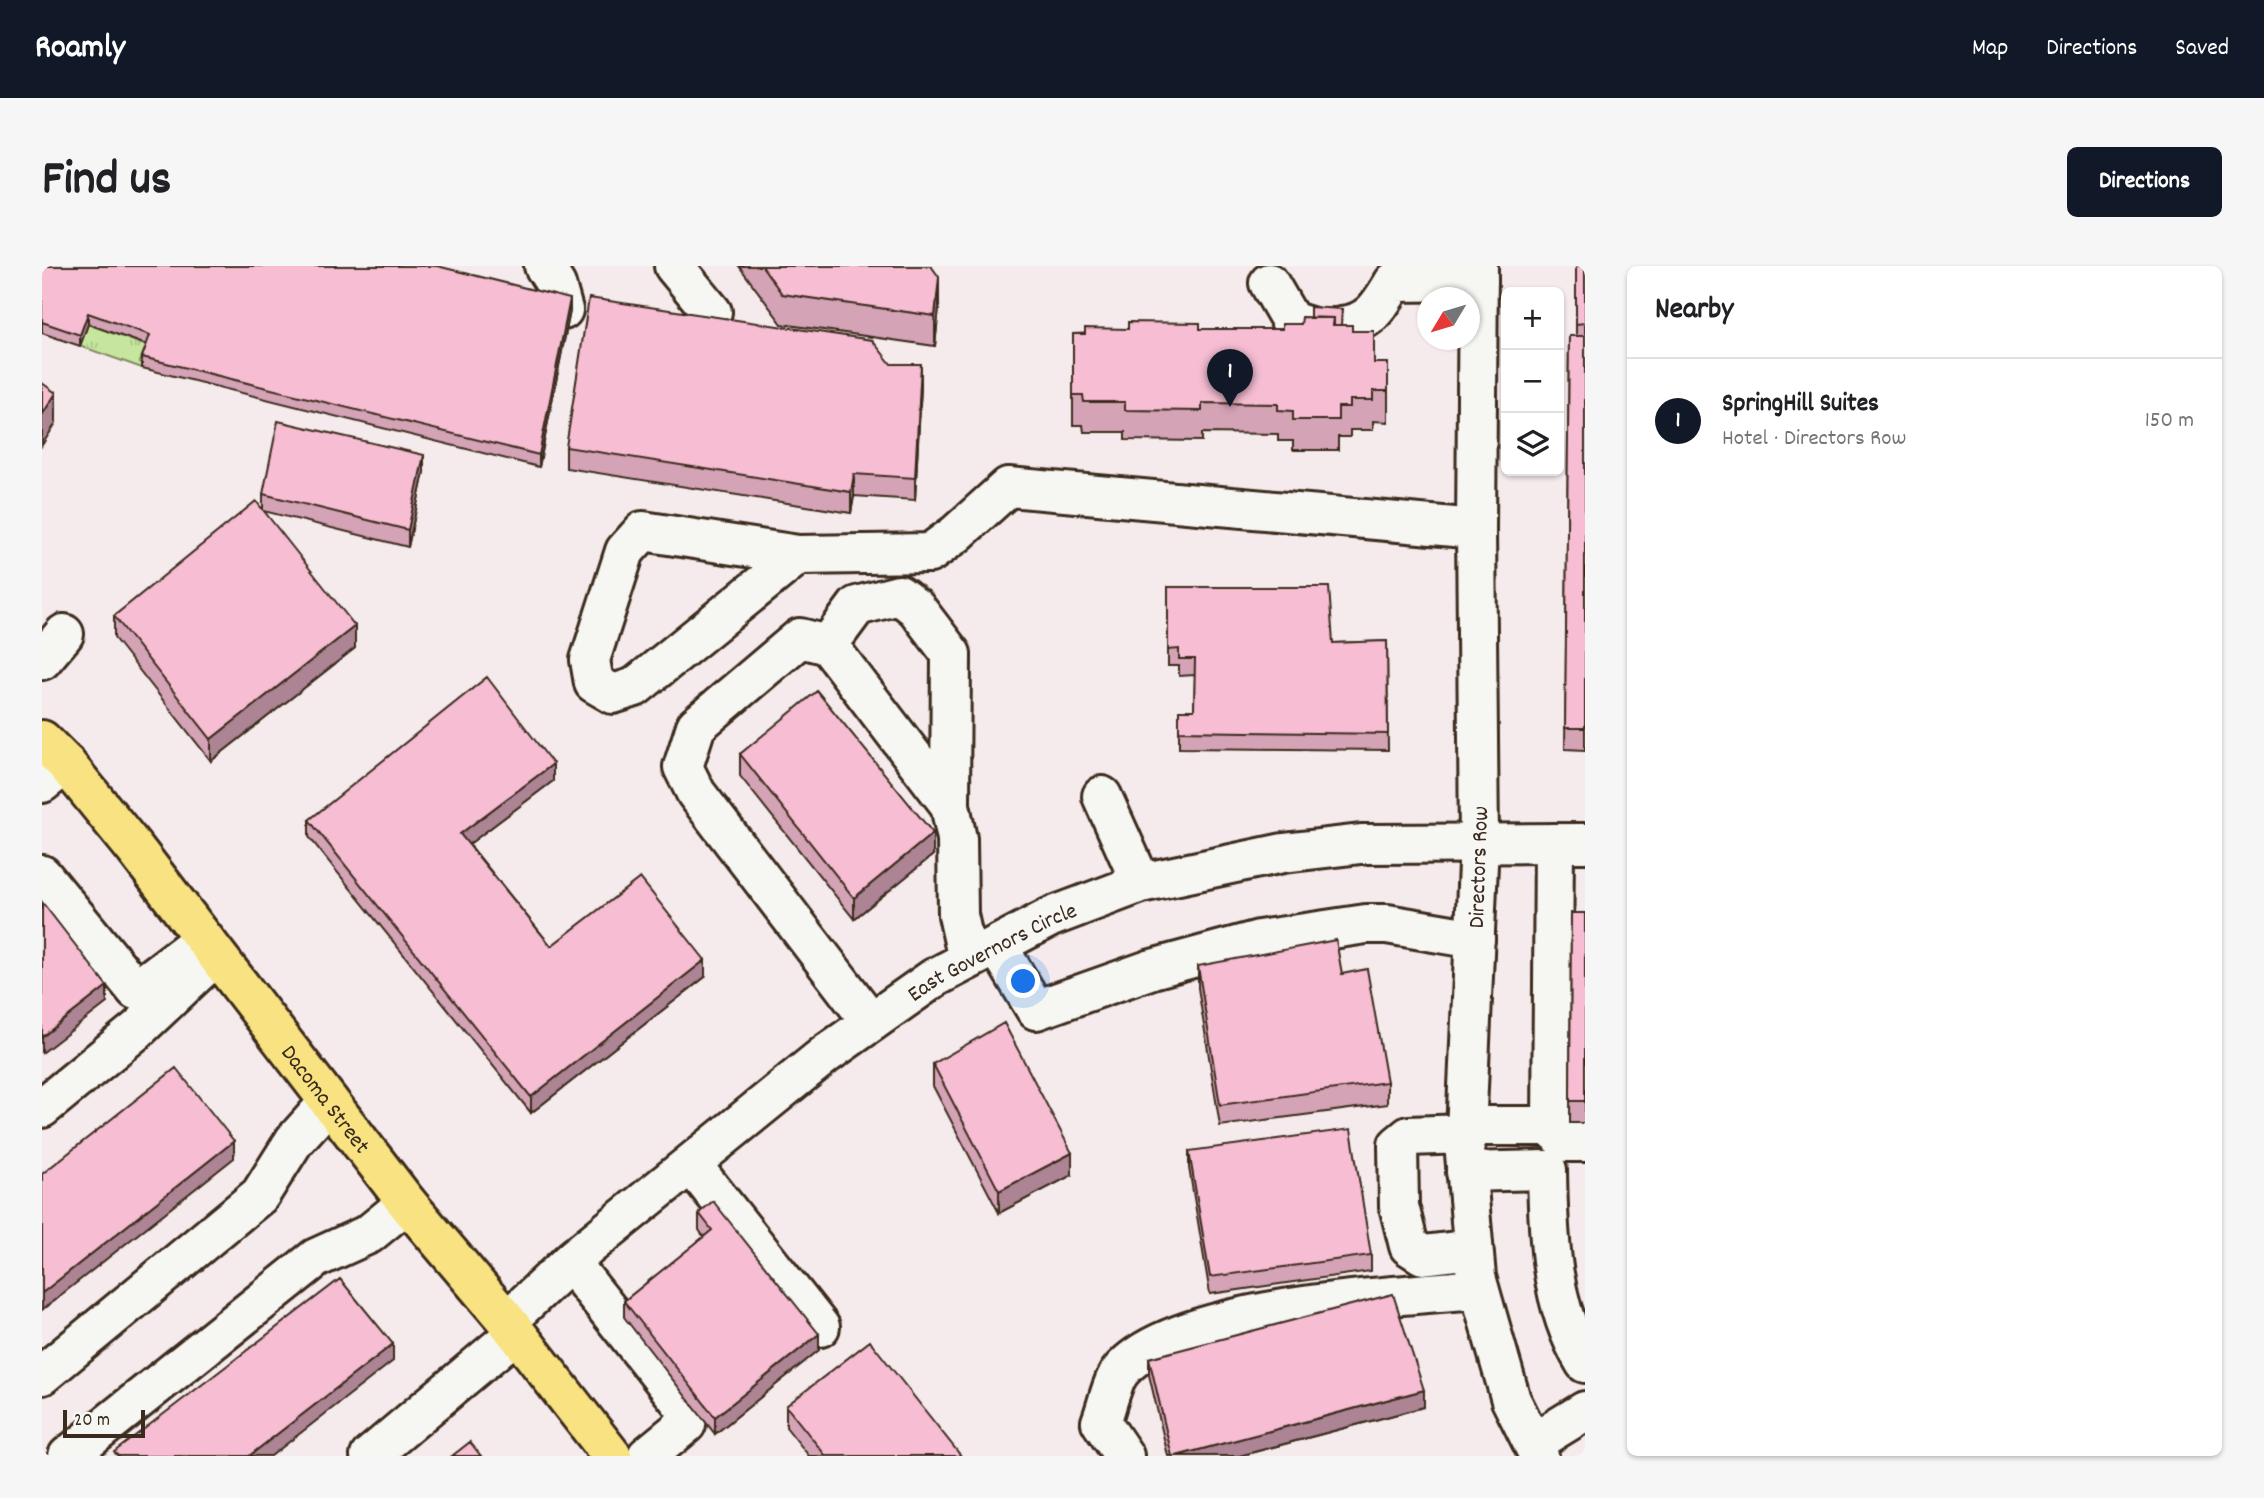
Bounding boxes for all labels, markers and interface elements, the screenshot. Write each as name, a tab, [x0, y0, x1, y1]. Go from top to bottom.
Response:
text: Roamly	[35, 26, 125, 73]
text: Map	[1972, 32, 2008, 66]
text: Directions	[2046, 32, 2137, 66]
text: Saved	[2175, 32, 2229, 66]
text: Find us	[42, 147, 171, 217]
button: Directions	[2067, 147, 2222, 217]
north arrow	[1417, 287, 1480, 350]
map controls	[1501, 287, 1564, 476]
button: +	[1501, 287, 1564, 350]
text: Nearby	[1655, 290, 1733, 333]
pin: 1	[1207, 349, 1253, 407]
button: −	[1501, 350, 1564, 413]
text: SpringHill Suites	[1722, 386, 1879, 423]
text: 1	[1675, 405, 1681, 438]
text: 150 m	[2145, 405, 2194, 438]
button: layers	[1501, 413, 1564, 476]
text: Hotel · Directors Row	[1722, 423, 1906, 456]
street label: Directors Row	[1462, 805, 1499, 929]
street label: East Governors Circle	[902, 896, 1082, 1012]
your location	[1006, 964, 1040, 998]
street label: Dacoma Street	[271, 1039, 377, 1162]
scale bar	[63, 1407, 145, 1439]
text: 20 m	[74, 1408, 110, 1435]

